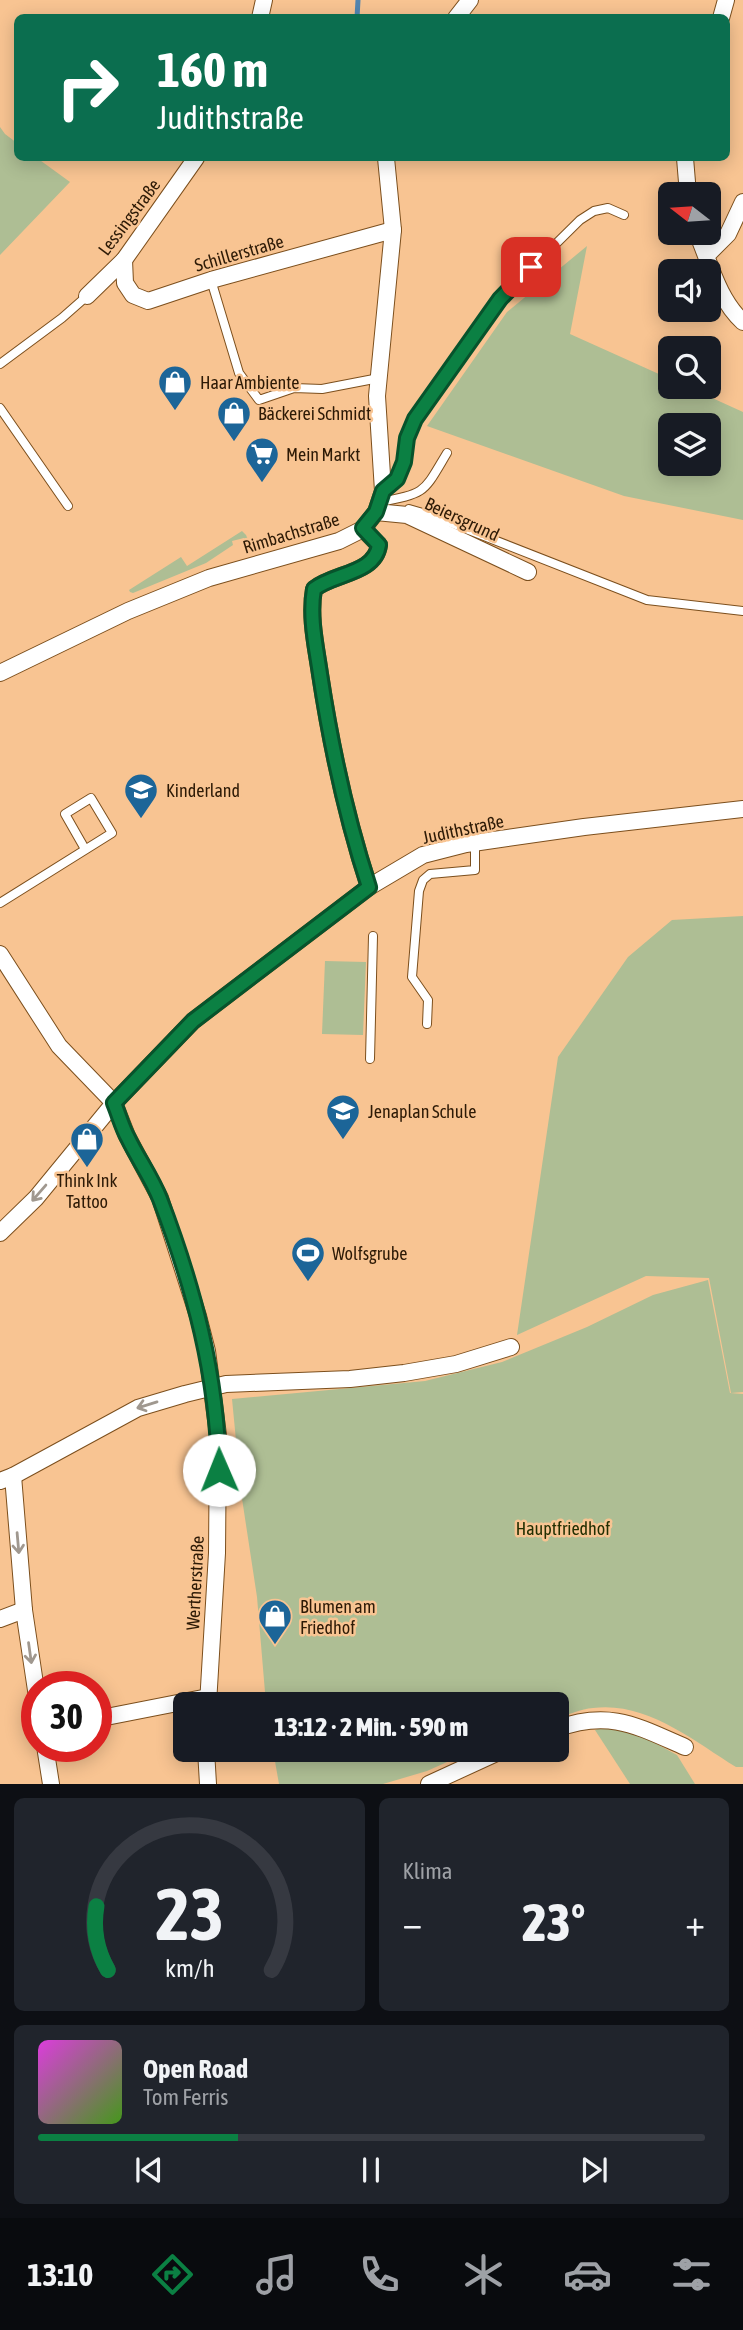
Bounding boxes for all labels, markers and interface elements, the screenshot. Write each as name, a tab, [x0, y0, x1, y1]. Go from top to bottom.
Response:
text: 160 m	[157, 41, 268, 97]
icon: right	[42, 42, 133, 133]
text: Judithstraße	[157, 99, 304, 136]
street label: Lessingstraße	[94, 175, 164, 259]
north arrow	[658, 182, 721, 245]
map controls	[658, 182, 721, 476]
street label: Schillerstraße	[192, 230, 286, 276]
pin	[501, 237, 561, 297]
icon: arrive	[512, 248, 550, 286]
button: sound	[658, 259, 721, 322]
button: search	[658, 336, 721, 399]
shop icon: Haar Ambiente	[156, 363, 194, 412]
place label: Haar Ambiente	[200, 372, 300, 393]
shop icon: Bäckerei Schmidt	[215, 394, 253, 443]
place label: Bäckerei Schmidt	[258, 403, 371, 424]
button: layers	[658, 413, 721, 476]
supermarket icon: Mein Markt	[243, 435, 281, 484]
place label: Mein Markt	[286, 444, 360, 465]
street label: Beiersgrund	[421, 493, 503, 545]
street label: Rimbachstraße	[240, 508, 342, 558]
school or university icon: Kinderland	[122, 771, 160, 820]
place label: Kinderland	[166, 780, 240, 801]
street label: Judithstraße	[420, 810, 506, 848]
school or university icon: Jenaplan Schule	[324, 1092, 362, 1141]
place label: Jenaplan Schule	[368, 1101, 476, 1122]
shop icon: Think Ink Tattoo	[68, 1120, 106, 1169]
place label: Think Ink Tattoo	[57, 1170, 117, 1212]
one-way arrow	[31, 1184, 47, 1202]
sports icon: Wolfsgrube	[289, 1234, 327, 1283]
place label: Wolfsgrube	[332, 1243, 408, 1264]
one-way arrow	[136, 1400, 158, 1413]
position arrow	[182, 1433, 256, 1507]
park label: Hauptfriedhof	[516, 1518, 610, 1539]
one-way arrow	[12, 1531, 25, 1554]
street label: Wertherstraße	[182, 1535, 208, 1631]
place label: Blumen am Friedhof	[300, 1596, 376, 1638]
shop icon: Blumen am Friedhof	[256, 1597, 294, 1646]
one-way arrow	[24, 1641, 37, 1664]
speed limit sign: 30	[21, 1671, 112, 1762]
text: 13:12 · 2 Min. · 590 m	[274, 1712, 468, 1742]
text: Klima	[403, 1858, 452, 1884]
text: 23	[155, 1873, 223, 1956]
text: 23°	[522, 1892, 585, 1952]
text: −	[403, 1901, 422, 1944]
text: +	[685, 1901, 705, 1944]
text: km/h	[164, 1954, 214, 1982]
text: Open Road	[143, 2054, 248, 2084]
text: Tom Ferris	[143, 2084, 228, 2110]
icon: previous	[130, 2151, 168, 2189]
icon: pause	[352, 2151, 390, 2189]
icon: next	[575, 2151, 613, 2189]
icon: directions	[148, 2250, 197, 2299]
icon: music	[252, 2250, 301, 2299]
icon: phone	[355, 2250, 404, 2299]
icon: climate	[459, 2250, 508, 2299]
icon: car	[563, 2250, 612, 2299]
icon: filters	[667, 2250, 716, 2299]
text: 13:10	[27, 2256, 93, 2293]

